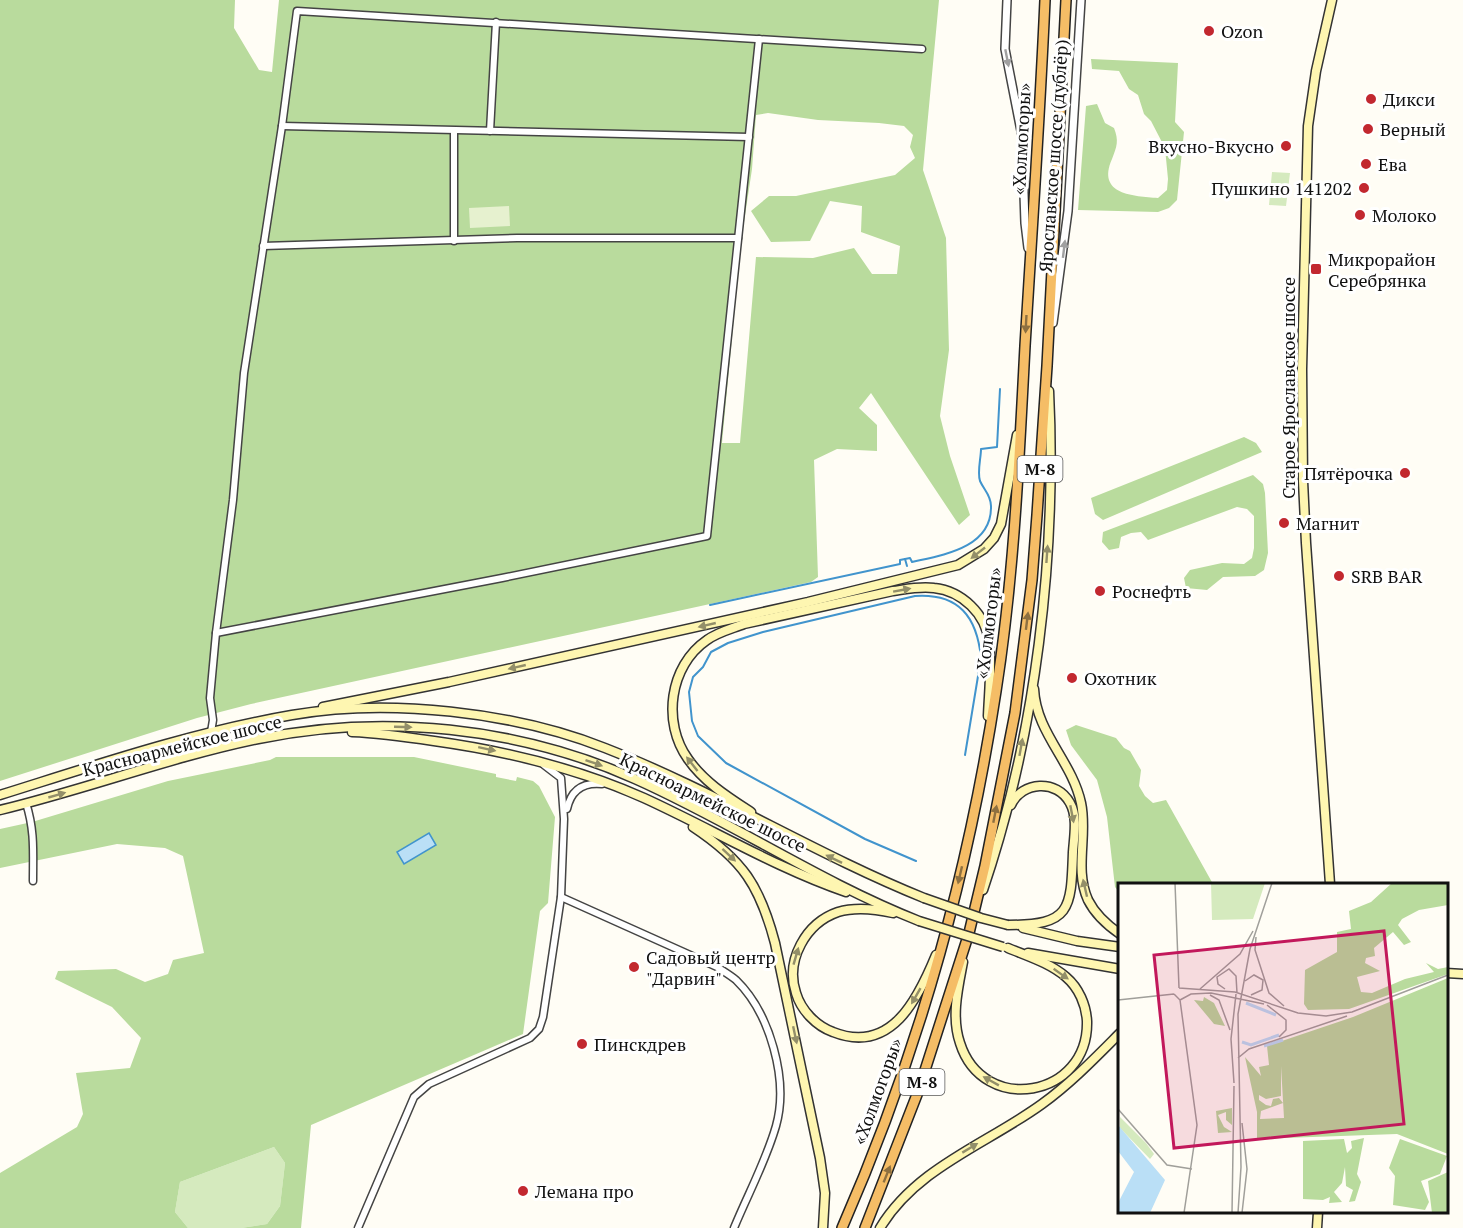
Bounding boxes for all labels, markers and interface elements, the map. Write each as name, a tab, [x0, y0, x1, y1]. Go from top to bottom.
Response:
place label: Ozon	[1221, 19, 1264, 43]
marker: Ozon	[1202, 24, 1216, 38]
street label: Ярославское шоссе (дублёр)	[1033, 39, 1073, 273]
one-way arrow	[1003, 49, 1012, 68]
street label: «Холмогоры»	[1006, 82, 1036, 196]
place label: Дикси	[1383, 87, 1435, 111]
marker: Дикси	[1364, 92, 1378, 106]
place label: Верный	[1380, 117, 1446, 141]
marker: Верный	[1361, 122, 1375, 136]
place label: Вкусно-Вкусно	[1148, 134, 1274, 158]
marker: Вкусно-Вкусно	[1279, 139, 1293, 153]
place label: Ева	[1378, 152, 1407, 176]
marker: Ева	[1359, 157, 1373, 171]
place label: Пушкино 141202	[1211, 176, 1352, 200]
marker: Пушкино 141202	[1357, 181, 1371, 195]
place label: Молоко	[1372, 203, 1436, 227]
marker: Молоко	[1353, 208, 1367, 222]
one-way arrow	[1059, 240, 1068, 259]
place label: Микрорайон Серебрянка	[1328, 247, 1436, 292]
marker: Микрорайон Серебрянка	[1309, 262, 1323, 276]
street label: Старое Ярославское шоссе	[1276, 277, 1300, 499]
one-way arrow	[1022, 315, 1031, 334]
road number: М-8	[1018, 456, 1062, 482]
place label: Пятёрочка	[1304, 461, 1393, 485]
marker: Пятёрочка	[1398, 466, 1412, 480]
place label: Магнит	[1296, 511, 1359, 535]
marker: Магнит	[1277, 516, 1291, 530]
one-way arrow	[1043, 544, 1052, 563]
one-way arrow	[971, 547, 987, 559]
place label: SRB BAR	[1351, 564, 1423, 588]
street label: «Холмогоры»	[969, 565, 1007, 680]
marker: SRB BAR	[1332, 569, 1346, 583]
place label: Роснефть	[1112, 579, 1191, 603]
marker: Роснефть	[1093, 584, 1107, 598]
one-way arrow	[892, 585, 911, 594]
one-way arrow	[1022, 612, 1031, 631]
one-way arrow	[698, 620, 716, 630]
one-way arrow	[507, 663, 526, 672]
place label: Охотник	[1084, 666, 1157, 690]
marker: Охотник	[1065, 671, 1079, 685]
street label: Красноармейское шоссе	[80, 709, 284, 781]
one-way arrow	[394, 722, 413, 732]
one-way arrow	[1017, 737, 1026, 756]
one-way arrow	[477, 745, 496, 754]
street label: Красноармейское шоссе	[616, 746, 810, 858]
one-way arrow	[686, 756, 699, 772]
one-way arrow	[585, 759, 603, 769]
one-way arrow	[48, 790, 66, 799]
one-way arrow	[991, 804, 1000, 823]
one-way arrow	[1068, 805, 1077, 824]
one-way arrow	[722, 848, 737, 862]
one-way arrow	[826, 854, 843, 863]
one-way arrow	[955, 866, 964, 885]
one-way arrow	[1080, 879, 1090, 898]
inset map	[1118, 883, 1448, 1213]
place label: Садовый центр "Дарвин"	[646, 945, 776, 990]
one-way arrow	[792, 947, 802, 965]
marker: Садовый центр "Дарвин"	[627, 960, 641, 974]
one-way arrow	[1052, 968, 1068, 980]
one-way arrow	[911, 987, 921, 1004]
one-way arrow	[790, 1026, 800, 1044]
place label: Пинскдрев	[594, 1032, 686, 1056]
street label: «Холмогоры»	[847, 1034, 908, 1148]
marker: Пинскдрев	[575, 1037, 589, 1051]
road number: М-8	[900, 1069, 944, 1095]
one-way arrow	[982, 1076, 999, 1086]
one-way arrow	[962, 1142, 978, 1153]
one-way arrow	[883, 1165, 892, 1183]
place label: Лемана про	[534, 1179, 634, 1203]
marker: Лемана про	[516, 1184, 530, 1198]

